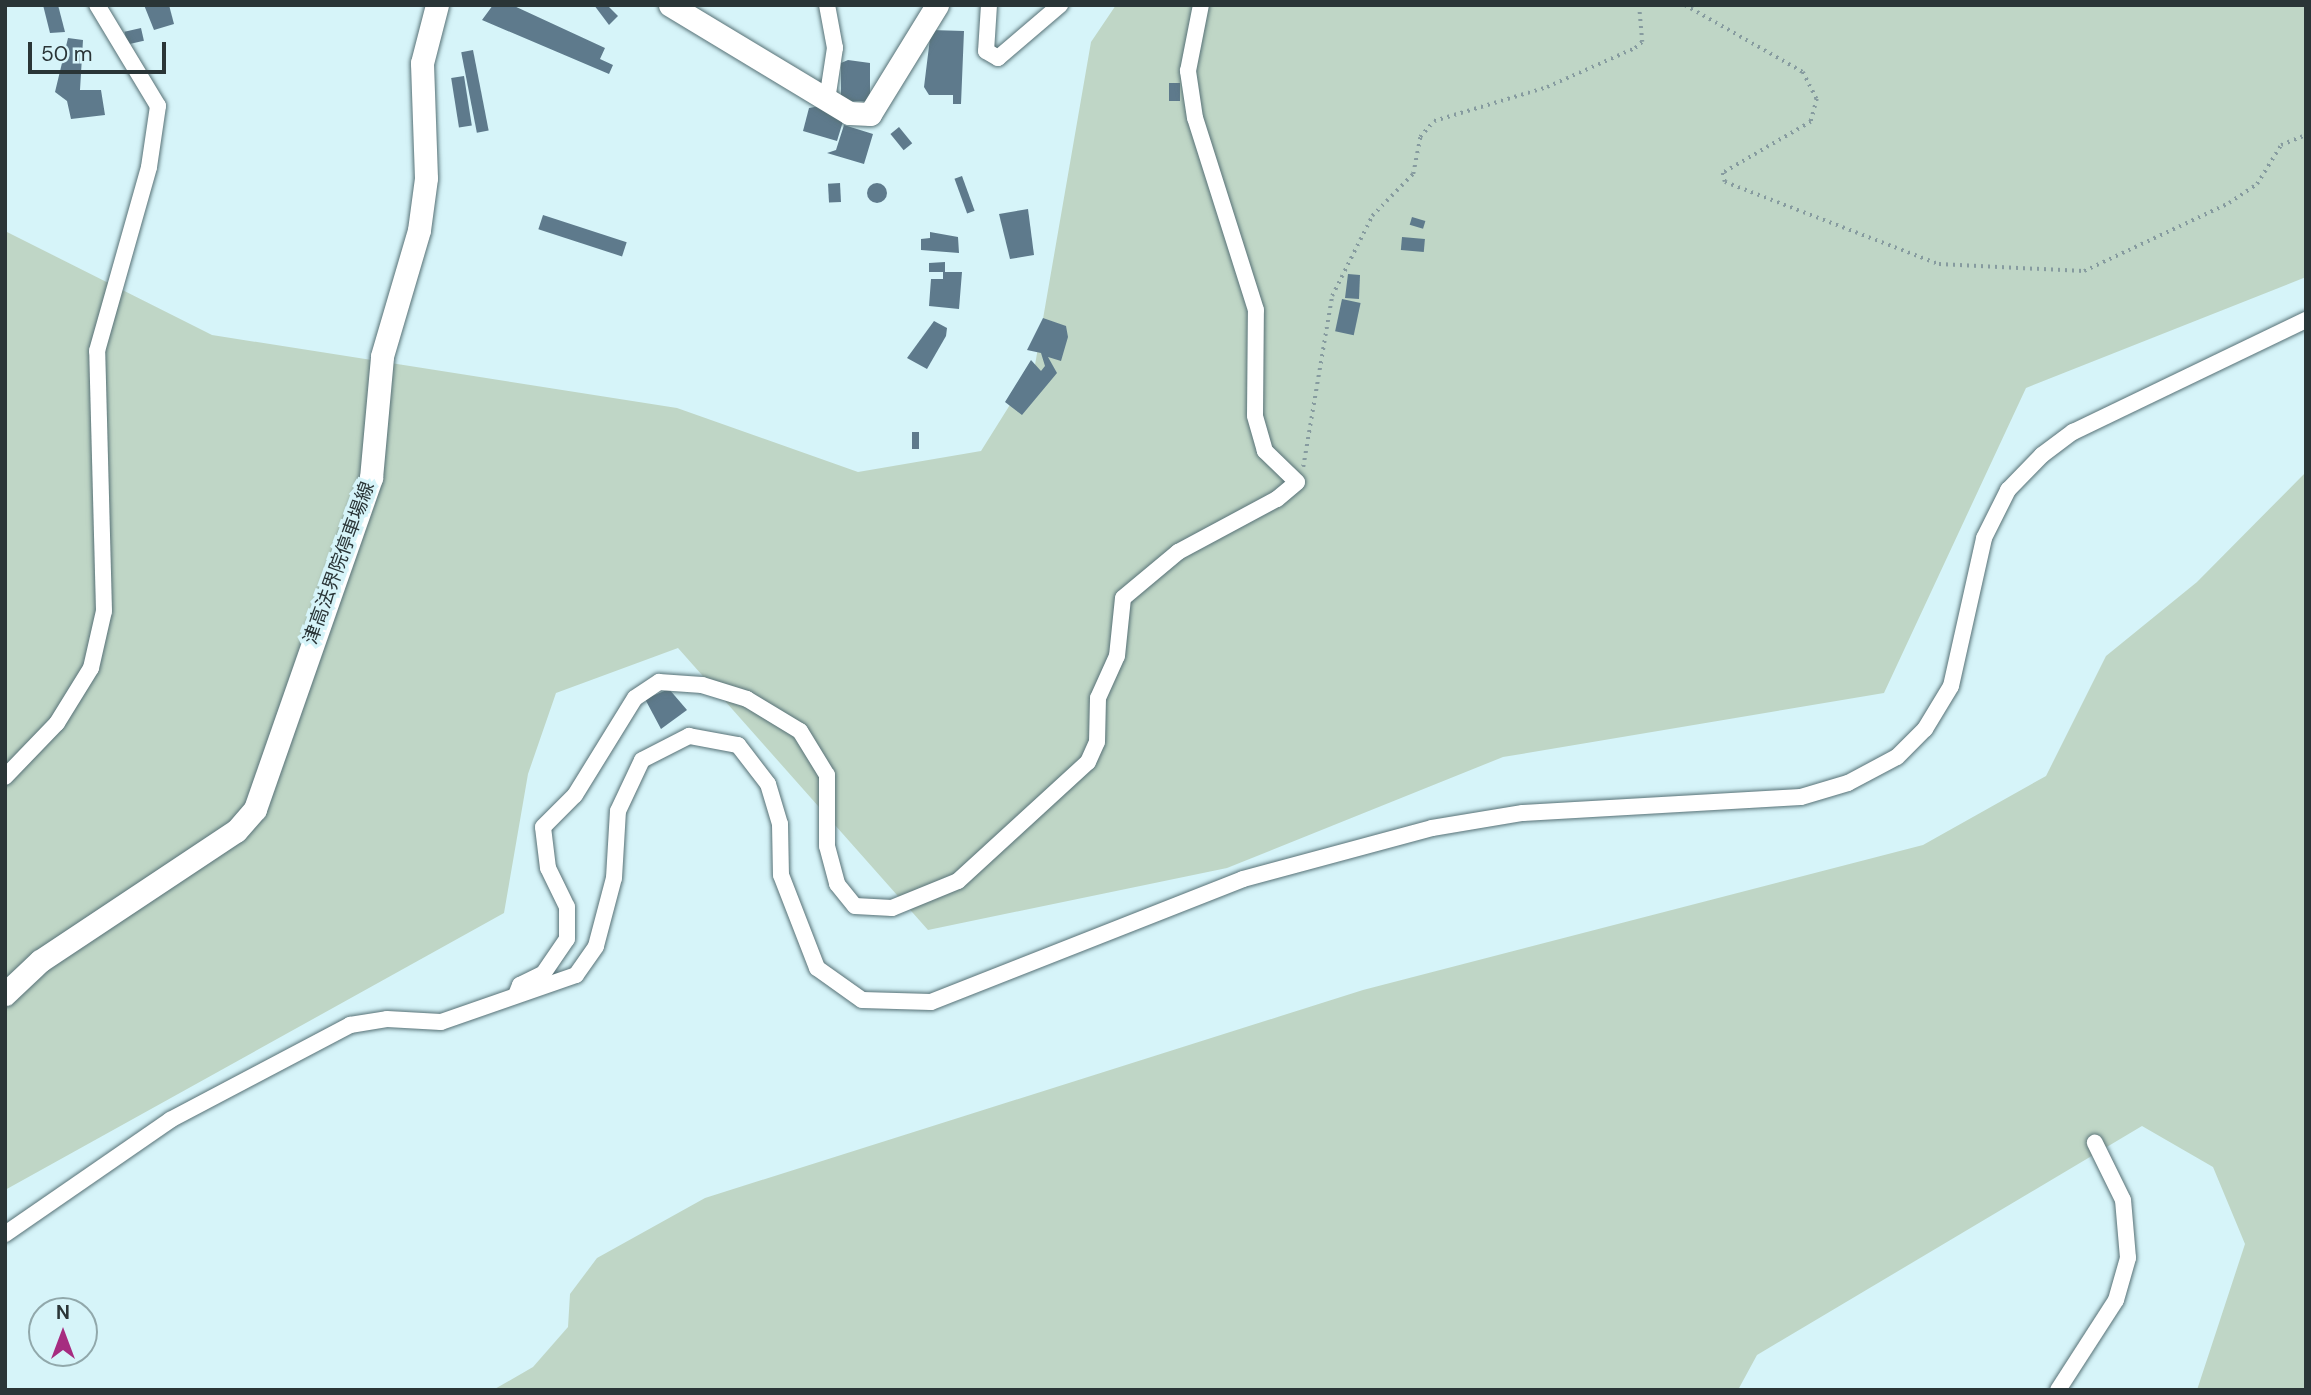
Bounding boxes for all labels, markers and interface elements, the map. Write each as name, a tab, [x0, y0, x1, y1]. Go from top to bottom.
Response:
scale bar	[32, 28, 170, 72]
text: 50 m	[41, 40, 92, 68]
street label: 津高法界院停車場線	[299, 479, 379, 647]
north arrow	[28, 1297, 98, 1367]
text: N	[56, 1300, 70, 1325]

